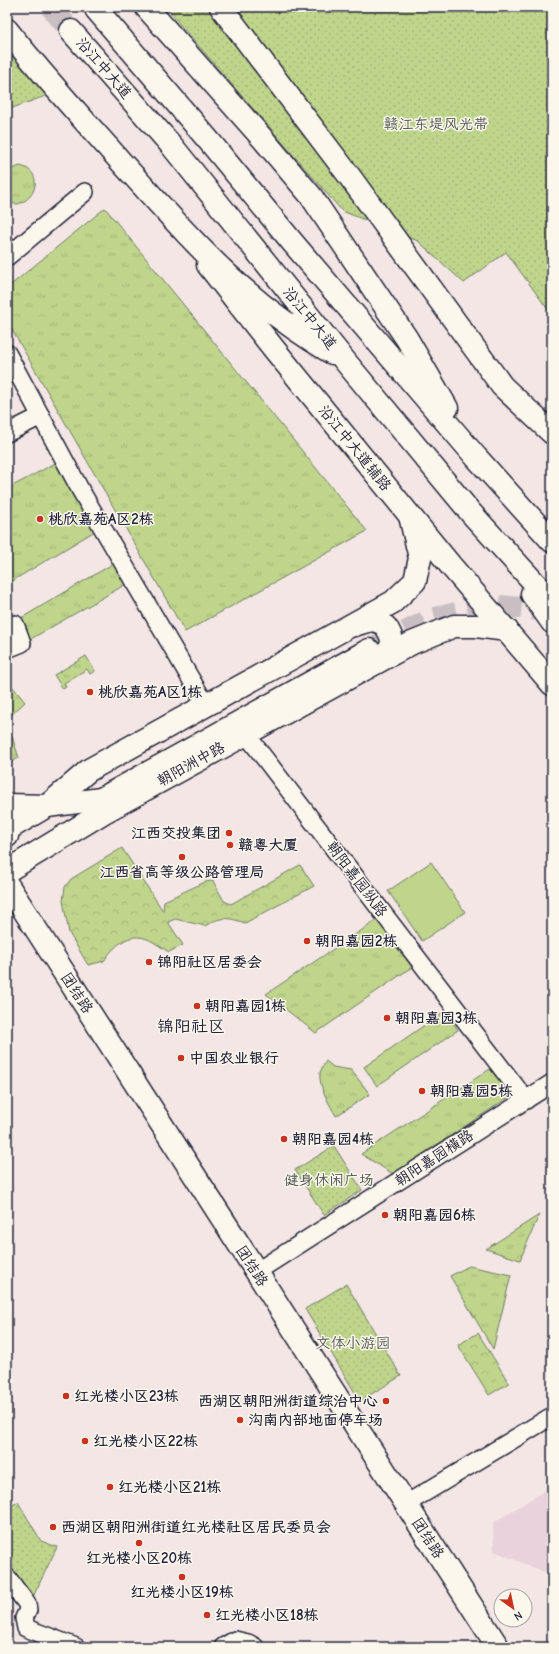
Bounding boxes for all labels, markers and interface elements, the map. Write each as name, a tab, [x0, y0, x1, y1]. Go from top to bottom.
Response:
street label: 沿江中大道	[73, 34, 135, 102]
park label: 赣江东堤风光带	[383, 115, 489, 133]
street label: 沿江中大道	[279, 283, 341, 353]
street label: 沿江中大道辅路	[315, 402, 395, 494]
place label: 桃欣嘉苑A区2栋	[48, 510, 154, 528]
marker: 桃欣嘉苑A区2栋	[35, 514, 45, 524]
place label: 桃欣嘉苑A区1栋	[98, 683, 202, 701]
marker: 桃欣嘉苑A区1栋	[85, 687, 95, 697]
street label: 朝阳洲中路	[154, 738, 228, 790]
place label: 江西交投集团	[131, 824, 221, 842]
marker: 江西交投集团	[224, 828, 234, 838]
place label: 赣粤大厦	[238, 836, 298, 854]
street label: 朝阳嘉园纵路	[323, 838, 391, 920]
marker: 赣粤大厦	[225, 840, 235, 850]
marker: 江西省高等级公路管理局	[177, 852, 187, 862]
place label: 江西省高等级公路管理局	[99, 863, 265, 881]
place label: 朝阳嘉园2栋	[315, 932, 397, 950]
marker: 朝阳嘉园2栋	[302, 936, 312, 946]
place label: 锦阳社区居委会	[157, 953, 262, 971]
marker: 锦阳社区居委会	[144, 957, 154, 967]
street label: 团结路	[57, 969, 97, 1017]
place label: 朝阳嘉园1栋	[205, 997, 286, 1015]
marker: 朝阳嘉园1栋	[192, 1001, 202, 1011]
place label: 朝阳嘉园3栋	[395, 1009, 477, 1027]
marker: 朝阳嘉园3栋	[382, 1013, 392, 1023]
district label: 锦阳社区	[157, 1017, 225, 1036]
place label: 中国农业银行	[189, 1049, 279, 1067]
marker: 中国农业银行	[176, 1053, 186, 1063]
place label: 朝阳嘉园5栋	[430, 1082, 513, 1100]
marker: 朝阳嘉园5栋	[417, 1086, 427, 1096]
street label: 朝阳嘉园横路	[391, 1126, 477, 1190]
place label: 朝阳嘉园4栋	[292, 1130, 374, 1148]
marker: 朝阳嘉园4栋	[279, 1134, 289, 1144]
park label: 健身休闲广场	[284, 1171, 374, 1189]
place label: 朝阳嘉园6栋	[393, 1206, 476, 1224]
marker: 朝阳嘉园6栋	[380, 1210, 390, 1220]
street label: 团结路	[232, 1242, 272, 1290]
park label: 文体小游园	[315, 1334, 391, 1352]
place label: 红光楼小区23栋	[74, 1387, 179, 1405]
marker: 红光楼小区23栋	[61, 1391, 71, 1401]
place label: 西湖区朝阳洲街道综治中心	[198, 1392, 378, 1410]
marker: 西湖区朝阳洲街道综治中心	[381, 1396, 391, 1406]
place label: 沟南内部地面停车场	[248, 1411, 383, 1429]
marker: 沟南内部地面停车场	[235, 1415, 245, 1425]
place label: 红光楼小区22栋	[93, 1432, 198, 1450]
marker: 红光楼小区22栋	[80, 1436, 90, 1446]
place label: 红光楼小区21栋	[118, 1478, 221, 1496]
marker: 红光楼小区21栋	[105, 1482, 115, 1492]
street label: 团结路	[408, 1514, 448, 1562]
place label: 西湖区朝阳洲街道红光楼社区居民委员会	[61, 1518, 331, 1536]
marker: 西湖区朝阳洲街道红光楼社区居民委员会	[48, 1522, 58, 1532]
marker: 红光楼小区20栋	[134, 1538, 144, 1548]
place label: 红光楼小区20栋	[86, 1549, 192, 1567]
marker: 红光楼小区19栋	[177, 1572, 187, 1582]
place label: 红光楼小区19栋	[130, 1583, 234, 1601]
north arrow	[493, 1588, 533, 1628]
place label: 红光楼小区18栋	[215, 1606, 319, 1624]
text: N	[512, 1609, 525, 1623]
marker: 红光楼小区18栋	[202, 1610, 212, 1620]

